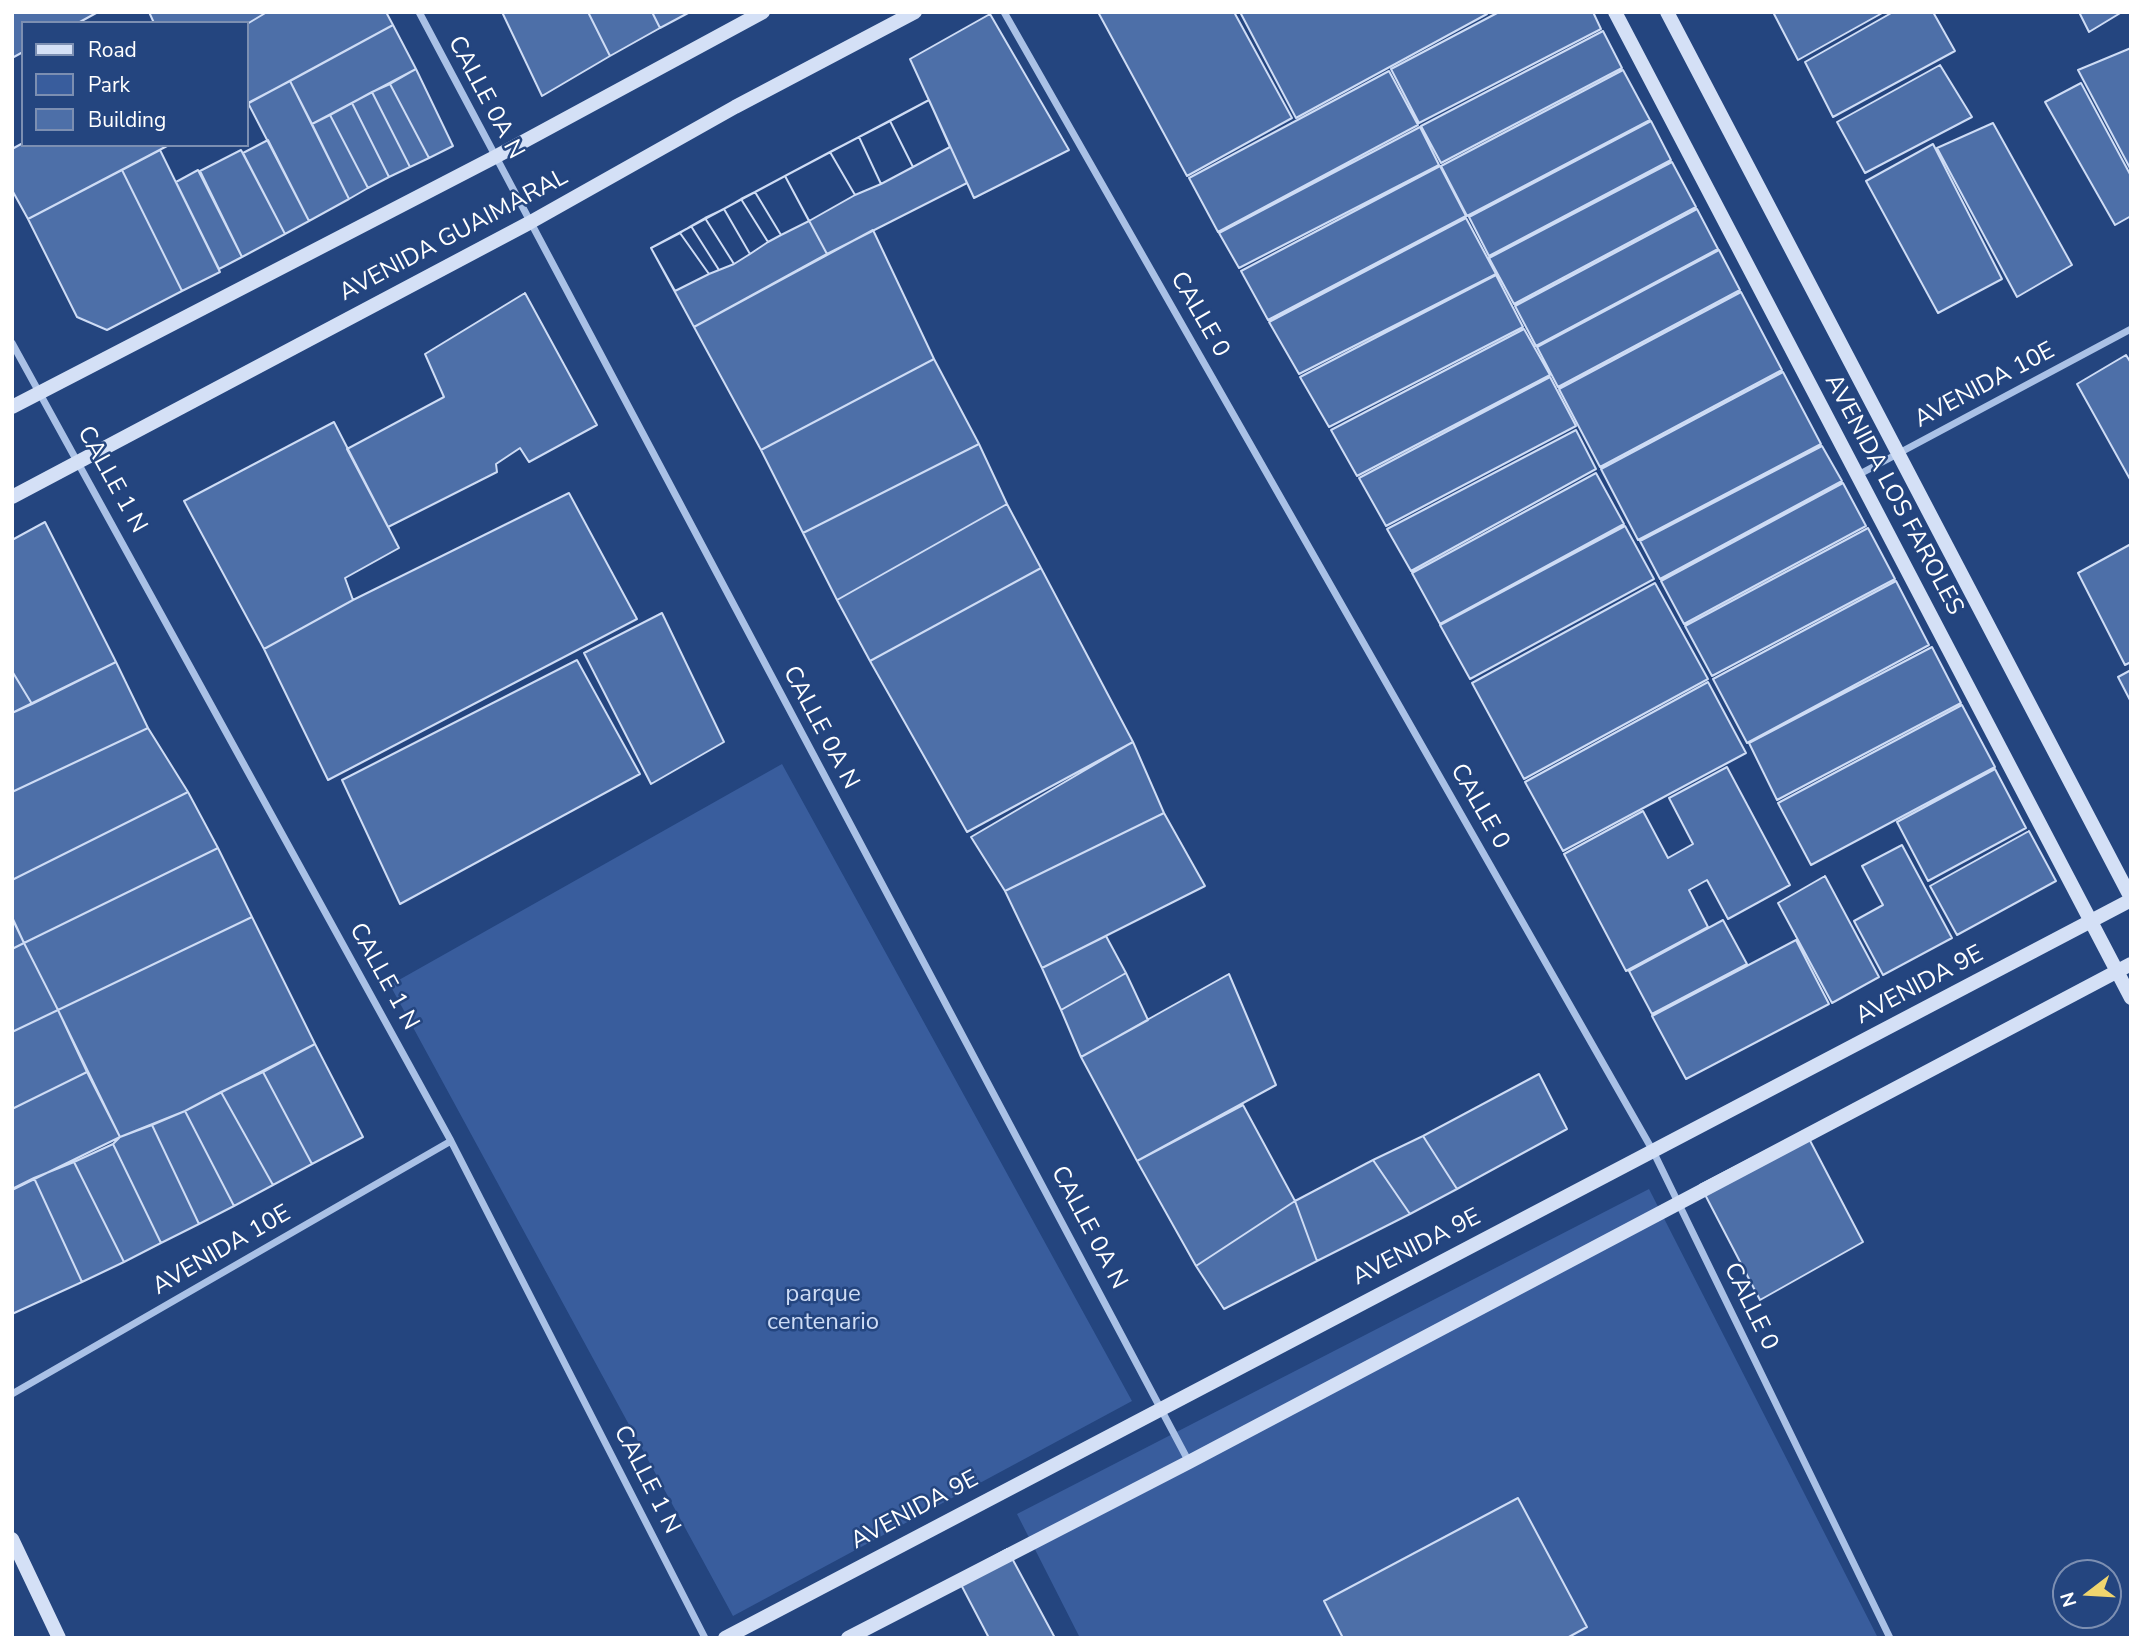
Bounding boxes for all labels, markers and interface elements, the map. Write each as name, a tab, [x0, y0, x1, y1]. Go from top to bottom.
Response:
legend	[21, 21, 248, 147]
street label: CALLE 0A N	[441, 32, 529, 164]
text: Road	[88, 36, 137, 64]
text: Park	[88, 71, 130, 99]
text: Building	[88, 106, 166, 134]
street label: AVENIDA GUAIMARAL	[335, 164, 573, 308]
street label: CALLE 0	[1163, 267, 1235, 363]
street label: AVENIDA 10E	[1910, 337, 2060, 435]
street label: AVENIDA LOS FAROLES	[1817, 370, 1969, 620]
street label: CALLE 1 N	[70, 422, 152, 538]
street label: CALLE 0A N	[776, 662, 864, 794]
street label: CALLE 0	[1443, 759, 1515, 855]
street label: CALLE 1 N	[342, 919, 424, 1035]
street label: AVENIDA 9E	[1851, 940, 1989, 1032]
street label: CALLE 0A N	[1044, 1162, 1132, 1294]
street label: AVENIDA 10E	[148, 1200, 296, 1302]
street label: AVENIDA 9E	[1348, 1203, 1486, 1293]
street label: CALLE 0	[1716, 1259, 1784, 1355]
park label: parque centenario	[767, 1281, 879, 1337]
street label: CALLE 1 N	[606, 1421, 686, 1539]
street label: AVENIDA 9E	[846, 1465, 984, 1557]
north arrow	[2052, 1559, 2122, 1629]
text: N	[2054, 1589, 2083, 1610]

